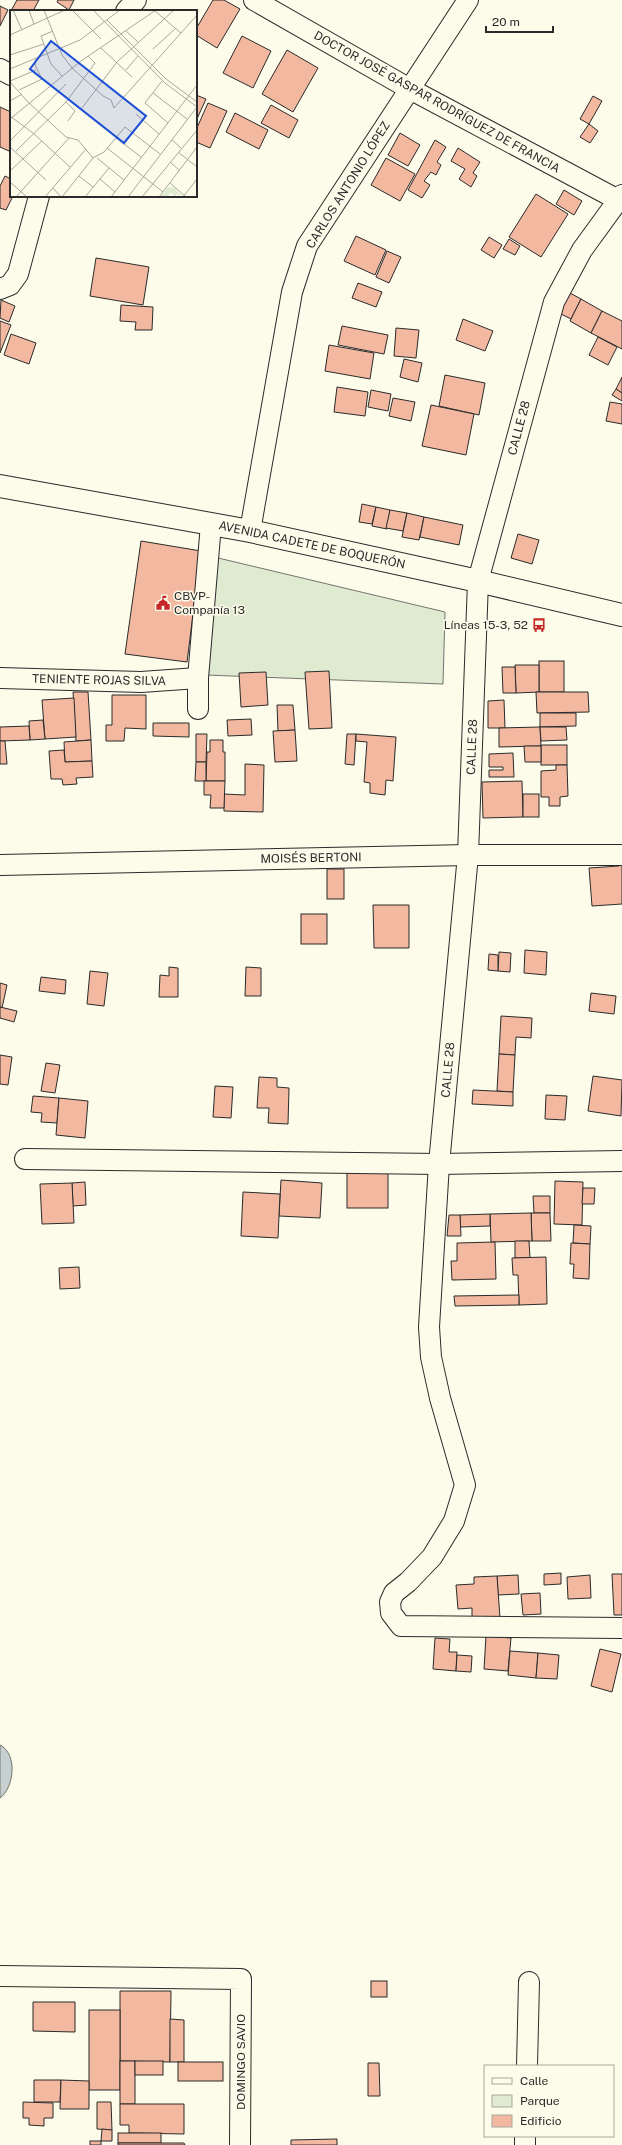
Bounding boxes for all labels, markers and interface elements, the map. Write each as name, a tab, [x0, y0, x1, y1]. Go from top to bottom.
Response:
scale bar	[486, 8, 553, 34]
inset map	[10, 10, 197, 197]
text: 20 m	[492, 15, 520, 29]
street label: DOCTOR JOSÉ GASPAR RODRÍGUEZ DE FRANCIA	[312, 28, 563, 176]
street label: CARLOS ANTONIO LÓPEZ	[303, 119, 393, 251]
street label: CALLE 28	[505, 399, 533, 457]
street label: AVENIDA CADETE DE BOQUERÓN	[217, 518, 407, 572]
place label: CBVP- Companía 13	[174, 589, 245, 617]
public building icon: CBVP- Companía 13	[155, 595, 171, 611]
bus stop icon: Líneas 15-3, 52	[531, 617, 547, 633]
place label: Líneas 15-3, 52	[444, 618, 528, 632]
street label: TENIENTE ROJAS SILVA	[32, 672, 167, 688]
street label: CALLE 28	[464, 719, 480, 775]
street label: MOISÉS BERTONI	[260, 850, 362, 866]
street label: CALLE 28	[439, 1041, 457, 1098]
street label: DOMINGO SAVIO	[234, 2014, 248, 2110]
legend	[484, 2065, 614, 2137]
text: Calle	[520, 2074, 549, 2088]
text: Parque	[520, 2094, 560, 2108]
text: Edificio	[520, 2114, 562, 2128]

